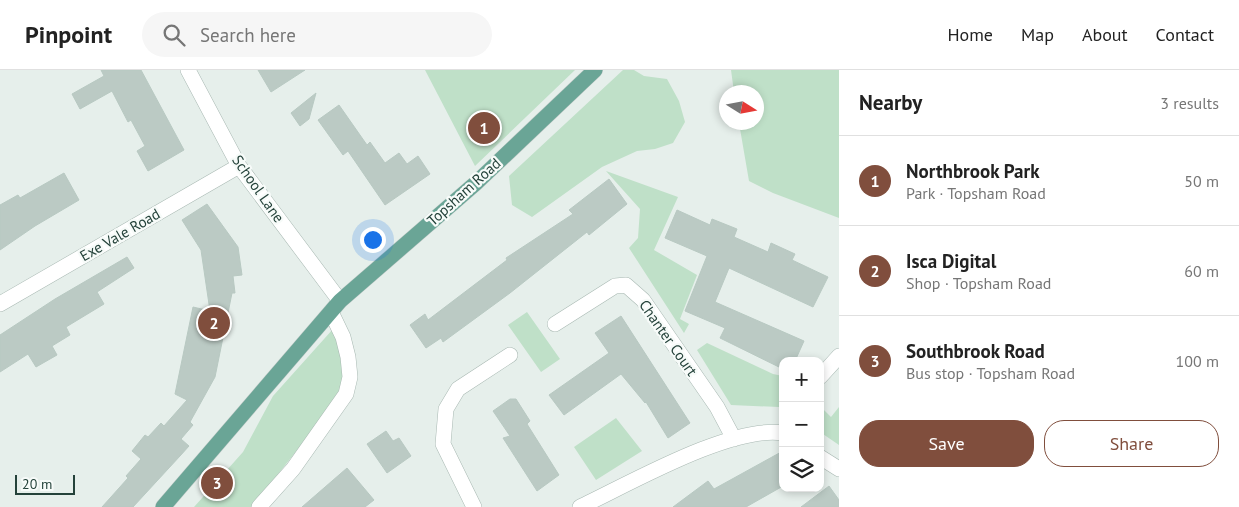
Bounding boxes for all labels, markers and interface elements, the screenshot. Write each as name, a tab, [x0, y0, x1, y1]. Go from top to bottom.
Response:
search box	[142, 12, 492, 57]
text: Pinpoint	[25, 19, 112, 50]
icon: search	[160, 21, 188, 49]
text: Search here	[200, 23, 296, 47]
text: Home	[947, 23, 993, 46]
text: Map	[1021, 23, 1054, 46]
text: About	[1082, 23, 1128, 46]
text: Contact	[1156, 23, 1214, 46]
north arrow	[719, 85, 764, 130]
text: Nearby	[859, 89, 922, 116]
text: 3 results	[1160, 93, 1219, 113]
pin: 1	[468, 109, 500, 147]
street label: School Lane	[228, 151, 289, 226]
street label: Topsham Road	[423, 154, 504, 230]
text: Northbrook Park	[906, 159, 1039, 183]
text: 1	[870, 171, 880, 191]
text: 50 m	[1184, 171, 1219, 191]
text: Park · Topsham Road	[906, 183, 1046, 203]
street label: Exe Vale Road	[76, 204, 163, 265]
your location	[360, 227, 386, 253]
text: Isca Digital	[906, 249, 996, 273]
text: 2	[870, 261, 880, 281]
text: 60 m	[1184, 261, 1219, 281]
text: Shop · Topsham Road	[906, 273, 1051, 293]
street label: Chanter Court	[635, 296, 702, 380]
pin: 2	[198, 304, 230, 342]
text: Southbrook Road	[906, 339, 1045, 363]
text: 3	[870, 351, 880, 371]
text: 100 m	[1176, 351, 1219, 371]
map controls	[779, 357, 824, 492]
button: +	[779, 357, 824, 402]
text: Bus stop · Topsham Road	[906, 363, 1075, 383]
button: −	[779, 402, 824, 447]
button: Save	[859, 420, 1034, 467]
button: Share	[1044, 420, 1219, 467]
button: layers	[779, 447, 824, 492]
pin: 3	[201, 464, 233, 502]
scale bar	[15, 472, 75, 495]
text: 20 m	[22, 475, 52, 493]

